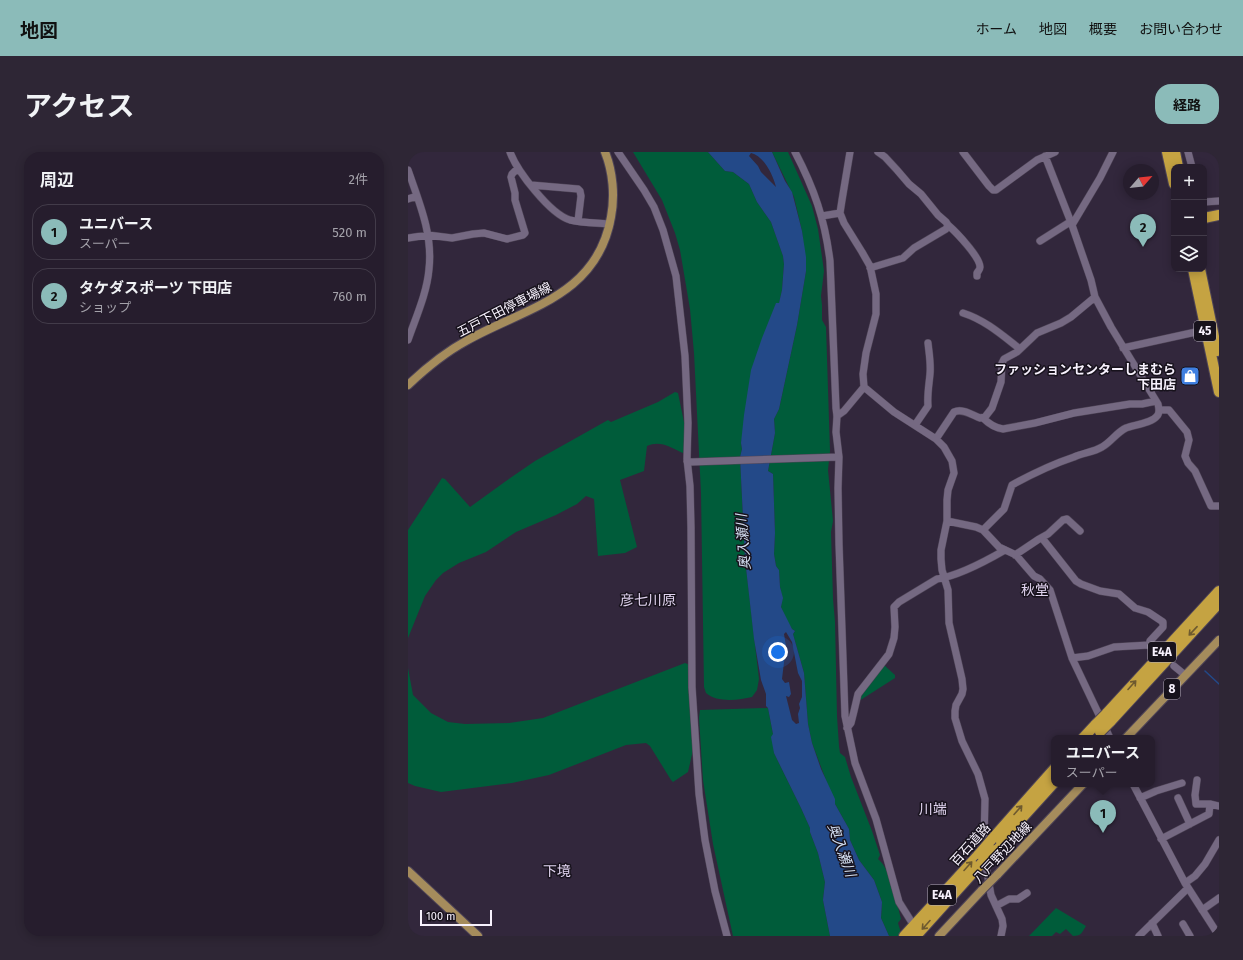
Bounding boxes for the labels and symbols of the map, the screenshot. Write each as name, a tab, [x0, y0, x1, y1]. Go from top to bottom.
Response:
north arrow	[1123, 164, 1159, 200]
pin: 2	[1130, 214, 1156, 247]
street label: 五戸下田停車場線	[454, 279, 554, 340]
road number: 45	[1194, 321, 1216, 341]
place label: ファッションセンターしまむら 下田店	[994, 362, 1176, 392]
shop icon: ファッションセンターしまむら 下田店	[1179, 365, 1201, 387]
water label: 奥入瀬川	[733, 511, 754, 570]
district label: 秋堂	[1021, 582, 1049, 599]
district label: 彦七川原	[620, 592, 676, 609]
one-way arrow	[1188, 626, 1197, 637]
your location	[768, 642, 788, 662]
road number: E4A	[1148, 642, 1176, 662]
road number: 8	[1164, 679, 1180, 699]
one-way arrow	[1127, 680, 1137, 690]
pin: 1	[1090, 800, 1116, 833]
district label: 川端	[919, 801, 947, 818]
one-way arrow	[1013, 805, 1023, 815]
street label: 八戸野辺地線	[970, 819, 1034, 886]
street label: 百石道路	[947, 820, 993, 869]
water label: 奥入瀬川	[824, 821, 860, 881]
one-way arrow	[963, 861, 972, 871]
district label: 下境	[543, 863, 571, 880]
road number: E4A	[928, 885, 956, 905]
scale bar	[420, 908, 492, 927]
one-way arrow	[922, 919, 931, 929]

